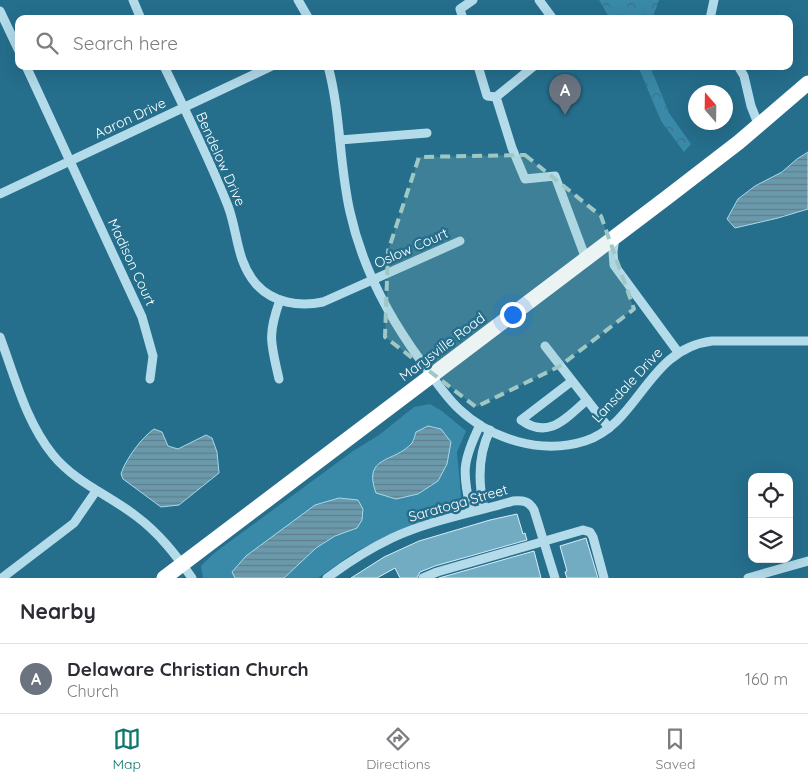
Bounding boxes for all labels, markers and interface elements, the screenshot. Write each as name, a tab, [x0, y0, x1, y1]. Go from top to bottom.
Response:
search box	[15, 15, 793, 70]
icon: search	[33, 29, 61, 57]
text: Search here	[73, 31, 178, 55]
pin: A	[549, 74, 581, 115]
north arrow	[688, 85, 733, 130]
street label: Aaron Drive	[91, 94, 169, 142]
street label: Bendelow Drive	[192, 109, 250, 209]
street label: Madison Court	[104, 216, 160, 309]
street label: Oslow Court	[371, 224, 451, 272]
your location	[500, 302, 526, 328]
street label: Marysville Road	[395, 309, 489, 385]
street label: Lansdale Drive	[588, 344, 666, 426]
map controls	[748, 473, 793, 563]
button: locate	[748, 473, 793, 518]
street label: Saratoga Street	[406, 480, 510, 526]
button: layers	[748, 518, 793, 563]
text: Nearby	[20, 598, 96, 624]
text: Delaware Christian Church	[67, 657, 309, 681]
text: A	[31, 669, 41, 689]
text: 160 m	[745, 669, 788, 689]
text: Church	[67, 681, 119, 701]
tab: Map	[113, 725, 141, 773]
tab: Directions	[366, 725, 430, 773]
tab: Saved	[655, 725, 695, 773]

